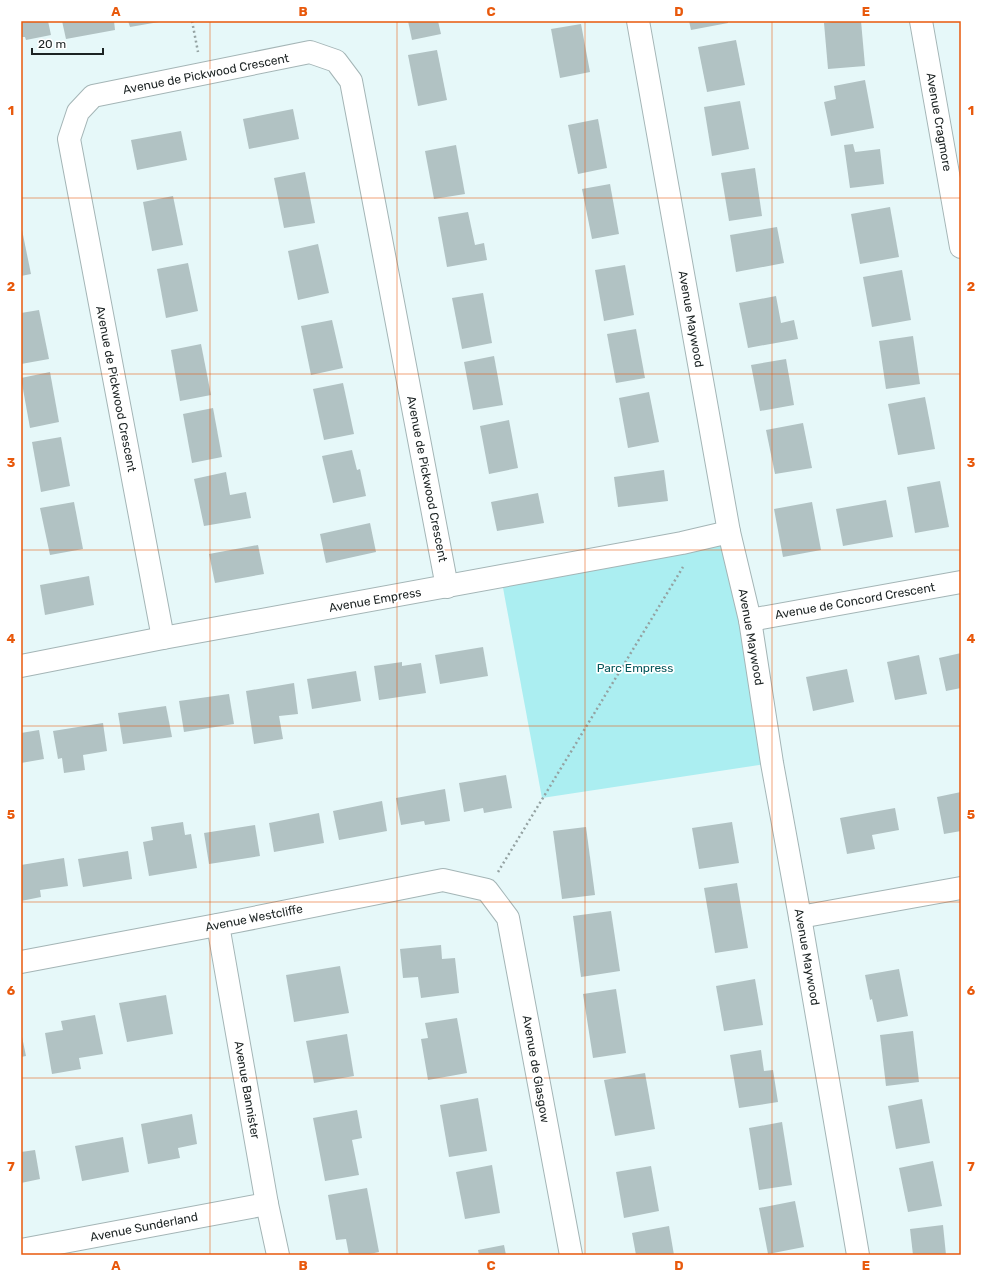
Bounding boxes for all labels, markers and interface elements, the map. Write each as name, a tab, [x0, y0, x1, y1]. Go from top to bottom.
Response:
text: A	[111, 4, 121, 19]
text: B	[298, 4, 308, 19]
text: C	[486, 4, 496, 19]
text: D	[674, 4, 684, 19]
text: E	[862, 4, 870, 19]
scale bar	[32, 30, 103, 56]
text: 20 m	[38, 37, 66, 51]
street label: Avenue de Pickwood Crescent	[122, 51, 291, 97]
street label: Avenue Cragmore	[923, 72, 955, 173]
text: 1	[8, 103, 14, 118]
text: 1	[968, 103, 974, 118]
street label: Avenue Maywood	[676, 270, 706, 368]
text: 2	[7, 279, 15, 294]
text: 2	[967, 279, 975, 294]
street label: Avenue de Pickwood Crescent	[93, 305, 139, 474]
street label: Avenue de Pickwood Crescent	[404, 395, 450, 564]
text: 3	[7, 455, 16, 470]
text: 3	[967, 455, 976, 470]
street label: Avenue de Concord Crescent	[774, 580, 937, 622]
street label: Avenue Empress	[328, 585, 422, 615]
street label: Avenue Maywood	[736, 588, 766, 686]
text: 4	[7, 631, 16, 646]
text: 4	[967, 631, 976, 646]
park label: Parc Empress	[597, 661, 673, 675]
text: 5	[7, 807, 15, 822]
text: 5	[967, 807, 975, 822]
street label: Avenue Westcliffe	[204, 902, 304, 934]
street label: Avenue Maywood	[792, 908, 822, 1006]
text: 6	[7, 983, 16, 998]
text: 6	[967, 983, 976, 998]
street label: Avenue de Glasgow	[520, 1014, 552, 1124]
street label: Avenue Bannister	[231, 1040, 263, 1140]
text: 7	[7, 1159, 15, 1174]
text: 7	[967, 1159, 975, 1174]
street label: Avenue Sunderland	[89, 1210, 199, 1244]
text: A	[111, 1258, 121, 1273]
text: B	[298, 1258, 308, 1273]
text: C	[486, 1258, 496, 1273]
text: D	[674, 1258, 684, 1273]
text: E	[862, 1258, 870, 1273]

